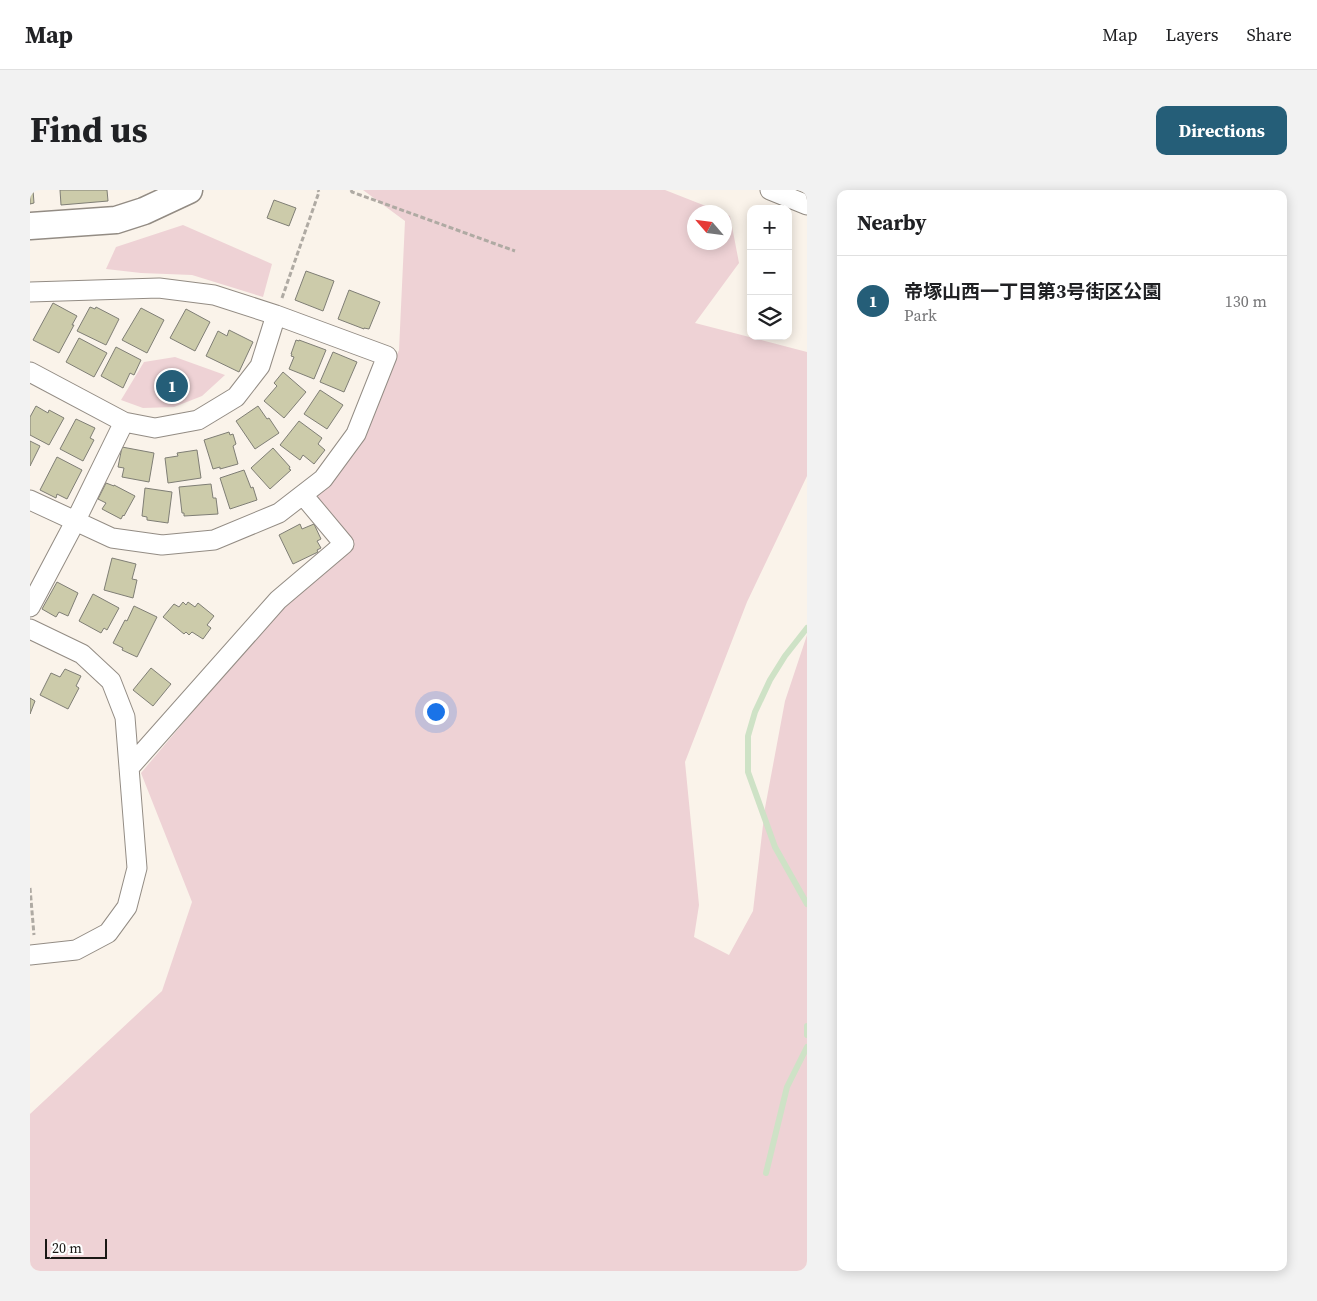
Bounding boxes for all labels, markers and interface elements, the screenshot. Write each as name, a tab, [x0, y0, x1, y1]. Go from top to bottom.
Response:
text: Map	[25, 18, 73, 51]
text: Map	[1102, 22, 1137, 47]
text: Layers	[1165, 22, 1218, 47]
text: Share	[1246, 22, 1292, 47]
text: Find us	[30, 106, 148, 154]
button: Directions	[1156, 106, 1287, 155]
north arrow	[687, 205, 732, 250]
map controls	[747, 205, 792, 340]
button: +	[747, 205, 792, 250]
text: Nearby	[857, 208, 927, 237]
button: −	[747, 250, 792, 295]
text: 帝塚山西一丁目第3号街区公園	[904, 278, 1161, 304]
text: 1	[869, 290, 877, 312]
text: 130 m	[1225, 290, 1267, 312]
button: layers	[747, 295, 792, 340]
text: Park	[904, 304, 937, 326]
pin: 1	[156, 367, 188, 405]
your location	[423, 699, 449, 725]
scale bar	[45, 1236, 108, 1259]
text: 20 m	[52, 1238, 82, 1258]

